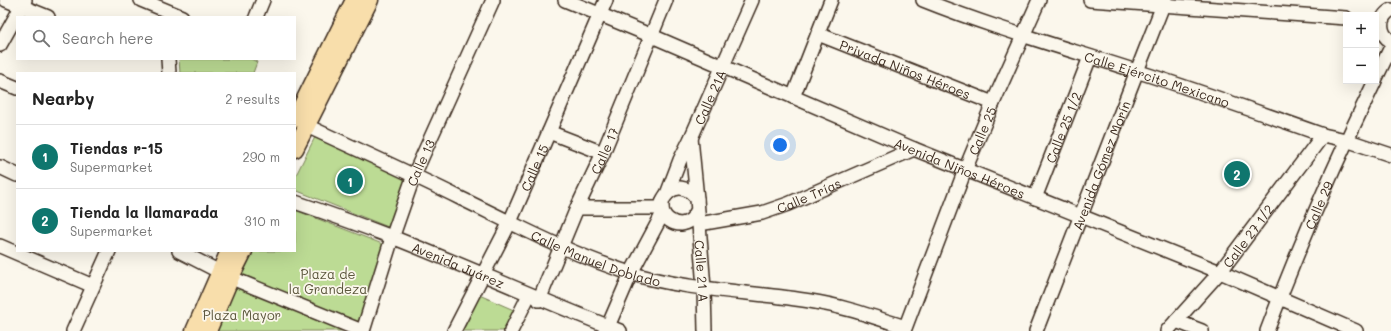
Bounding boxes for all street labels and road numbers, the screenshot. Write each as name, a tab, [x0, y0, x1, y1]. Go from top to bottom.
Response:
street label: Privada Niños Héroes	[838, 35, 973, 102]
street label: Calle Ejército Mexicano	[1083, 47, 1232, 110]
street label: Calle 21A	[690, 67, 729, 127]
street label: Calle 25 1/2	[1041, 89, 1084, 165]
street label: Avenida Gómez Morín	[1068, 98, 1133, 232]
street label: Calle 25	[964, 104, 999, 157]
street label: Calle 17	[586, 125, 621, 177]
street label: Avenida Niños Héroes	[892, 133, 1028, 201]
street label: Calle 13	[402, 136, 438, 188]
street label: Calle 15	[516, 141, 551, 194]
street label: Calle Trías	[774, 173, 843, 216]
street label: Calle 29	[1300, 178, 1336, 232]
street label: Calle 27 1/2	[1218, 201, 1277, 270]
street label: Calle Manuel Doblado	[529, 226, 662, 289]
street label: Avenida Juárez	[410, 237, 507, 291]
street label: Calle 21 A	[692, 239, 713, 302]

